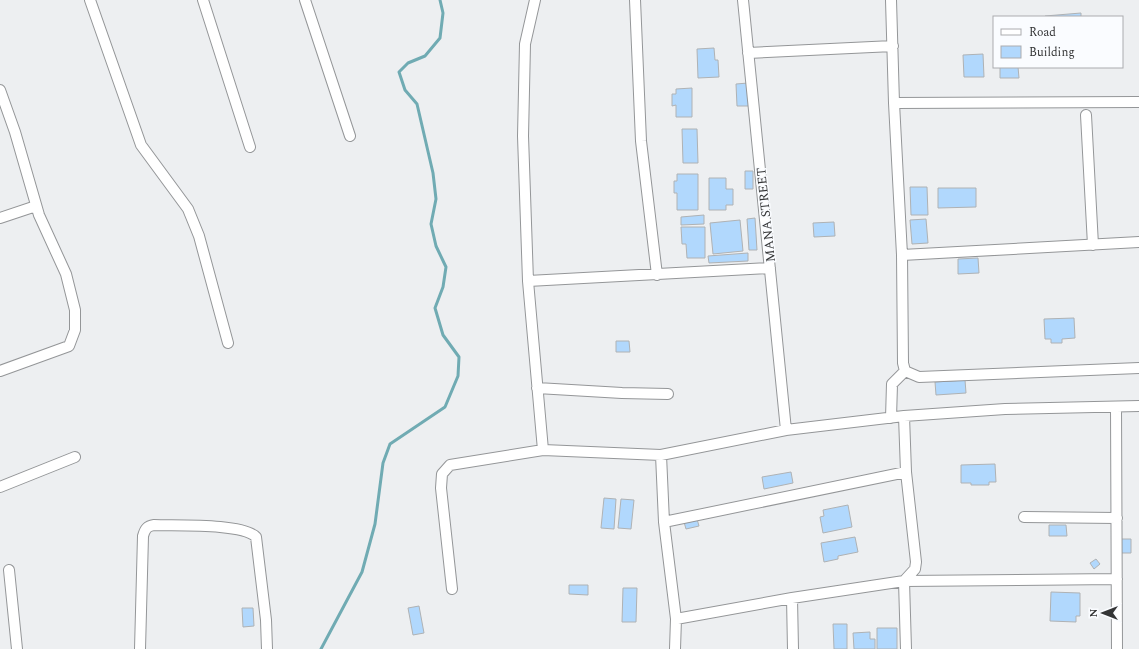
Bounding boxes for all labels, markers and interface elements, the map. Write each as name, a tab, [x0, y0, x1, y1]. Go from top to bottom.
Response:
legend	[993, 16, 1123, 68]
text: Road	[1029, 23, 1056, 42]
text: Building	[1029, 43, 1075, 62]
street label: MANA STREET	[751, 166, 781, 263]
north arrow	[1083, 593, 1123, 633]
text: N	[1085, 608, 1102, 617]

